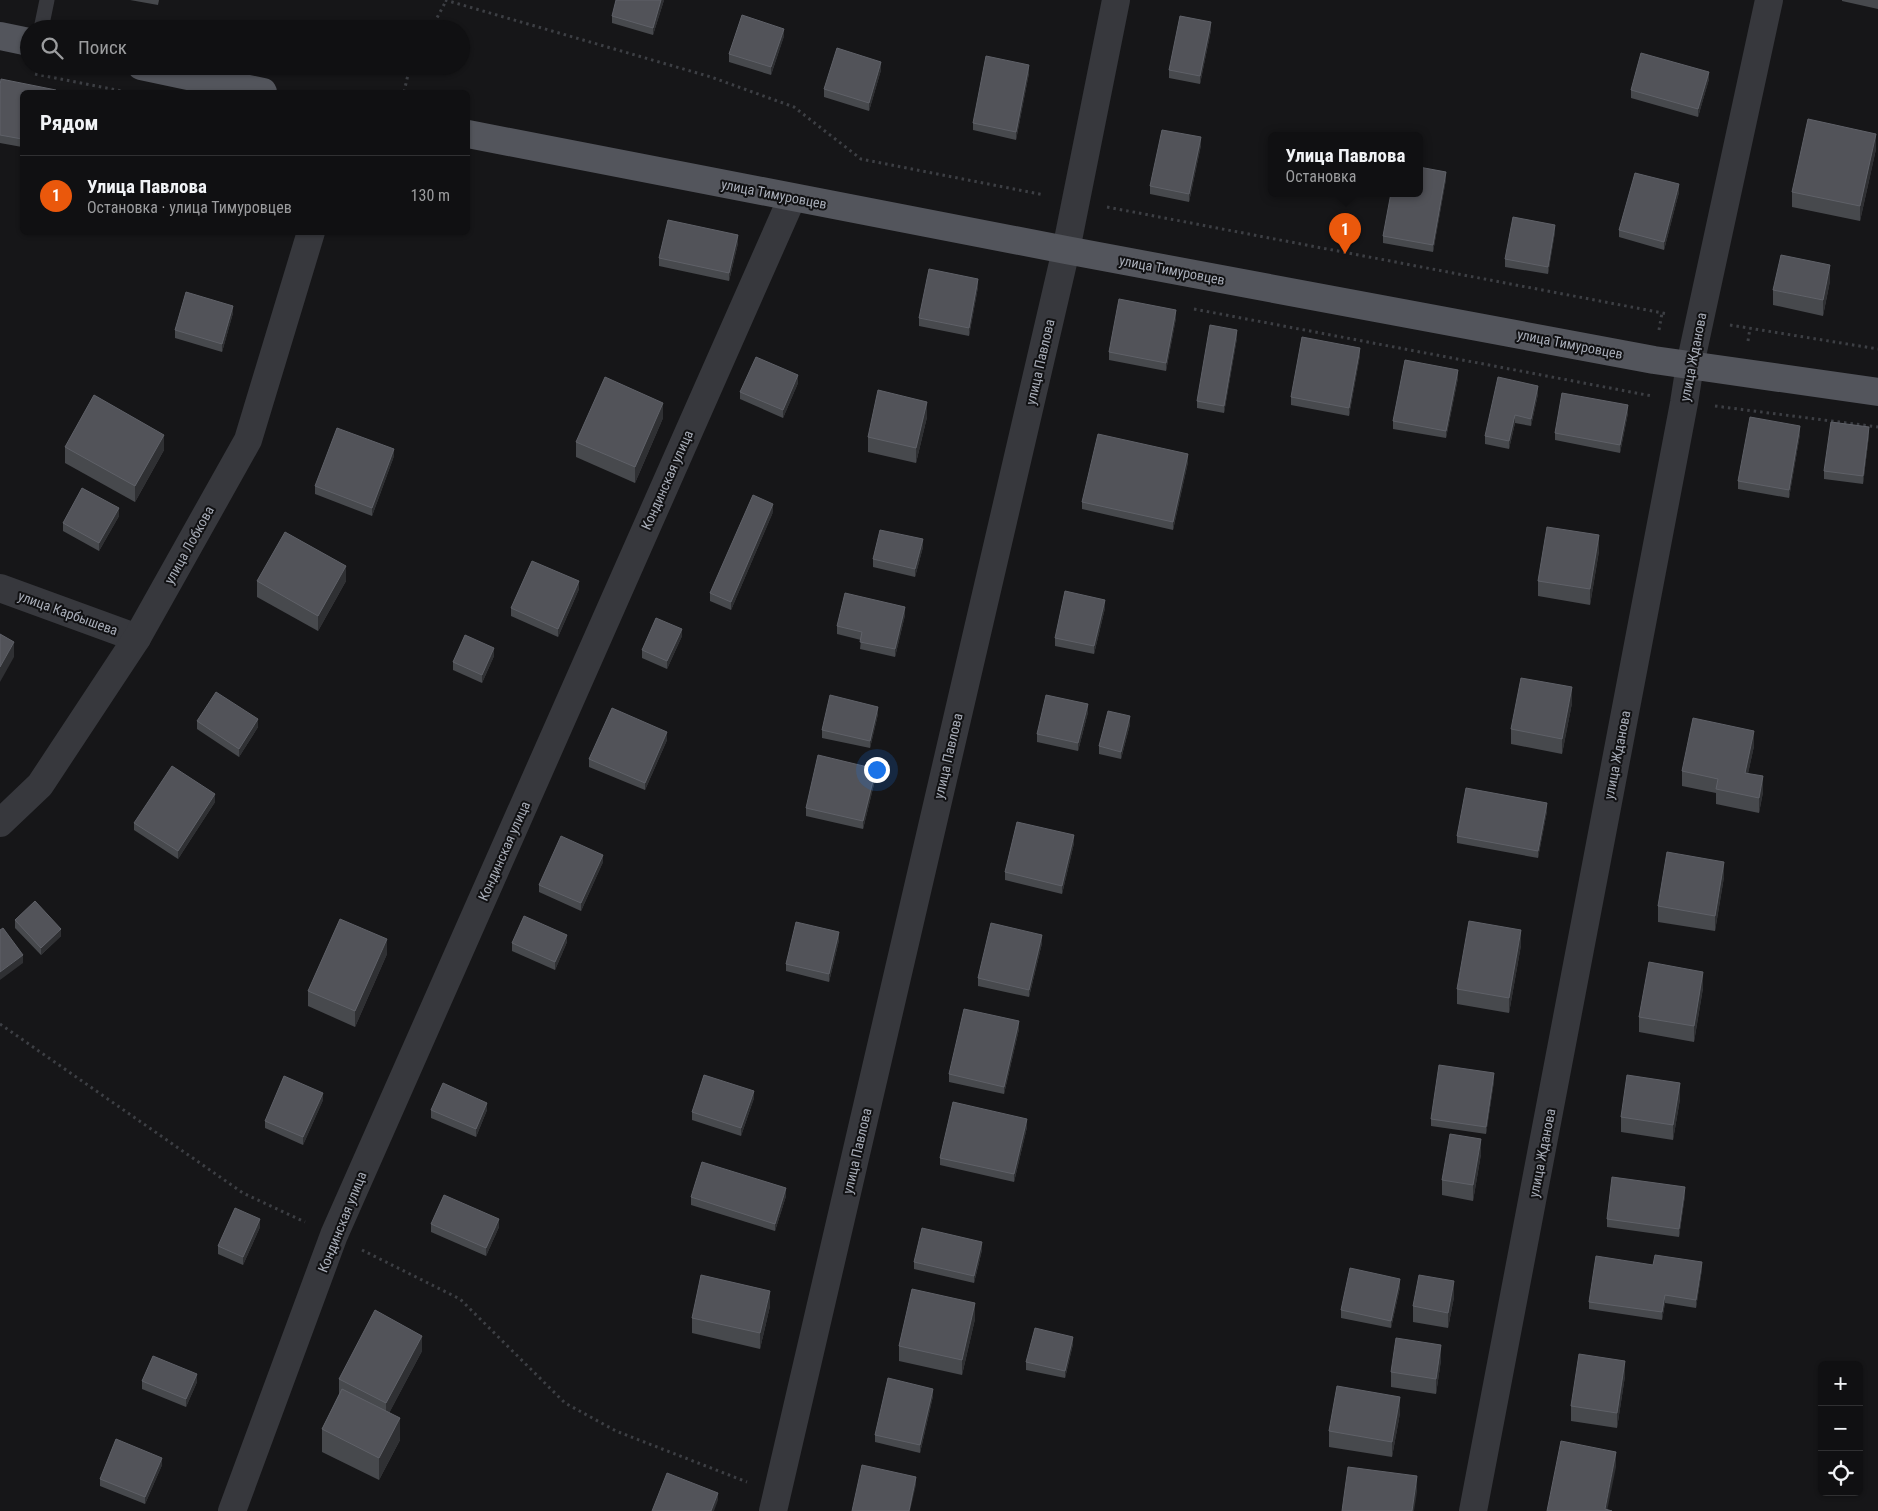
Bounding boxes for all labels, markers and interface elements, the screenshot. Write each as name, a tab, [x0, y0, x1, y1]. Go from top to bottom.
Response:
search box	[20, 20, 470, 75]
icon: search	[38, 34, 66, 62]
text: Поиск	[78, 36, 127, 59]
text: Рядом	[40, 111, 99, 135]
popup	[1268, 132, 1423, 197]
text: Улица Павлова	[1286, 144, 1405, 167]
text: Остановка	[1286, 167, 1356, 186]
text: Улица Павлова	[87, 175, 207, 198]
street label: улица Тимуровцев	[720, 176, 828, 212]
text: 1	[52, 186, 60, 205]
text: 130 m	[411, 186, 450, 205]
text: Остановка · улица Тимуровцев	[87, 198, 292, 217]
pin: 1	[1329, 213, 1361, 254]
street label: улица Тимуровцев	[1118, 252, 1226, 288]
street label: улица Жданова	[1677, 311, 1709, 403]
street label: улица Павлова	[1022, 318, 1058, 406]
street label: улица Тимуровцев	[1516, 326, 1624, 362]
street label: Кондинская улица	[638, 428, 696, 532]
street label: улица Лобкова	[161, 503, 217, 587]
street label: улица Карбышева	[16, 588, 120, 638]
street label: улица Жданова	[1601, 709, 1633, 801]
street label: улица Павлова	[930, 712, 966, 800]
your location	[864, 757, 890, 783]
street label: Кондинская улица	[475, 799, 533, 903]
street label: улица Павлова	[839, 1107, 875, 1195]
street label: улица Жданова	[1526, 1107, 1558, 1199]
street label: Кондинская улица	[314, 1169, 370, 1275]
map controls	[1818, 1361, 1863, 1496]
button: +	[1818, 1361, 1863, 1406]
button: −	[1818, 1406, 1863, 1451]
button: locate	[1818, 1451, 1863, 1496]

